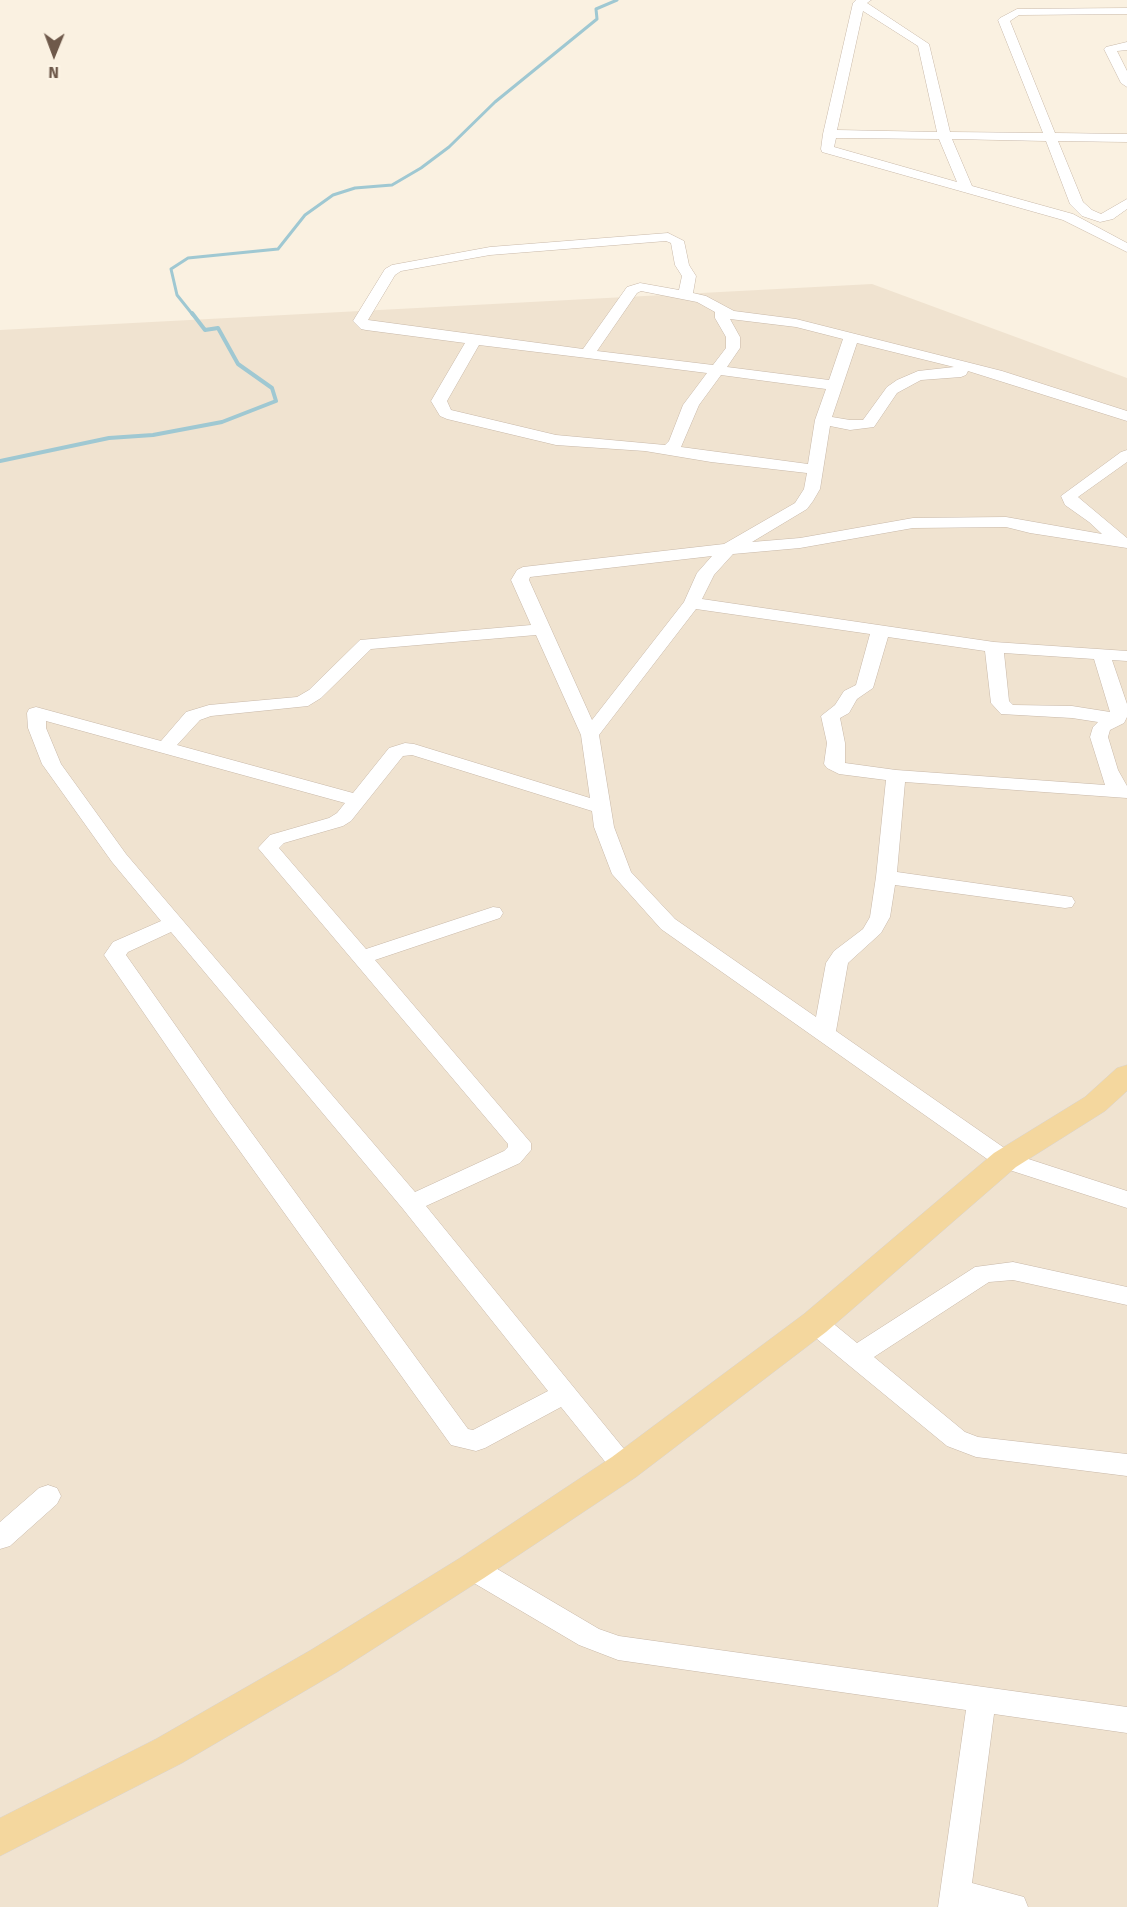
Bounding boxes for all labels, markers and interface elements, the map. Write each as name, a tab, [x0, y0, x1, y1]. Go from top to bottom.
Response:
north arrow	[24, 24, 84, 84]
text: N	[48, 63, 59, 82]

